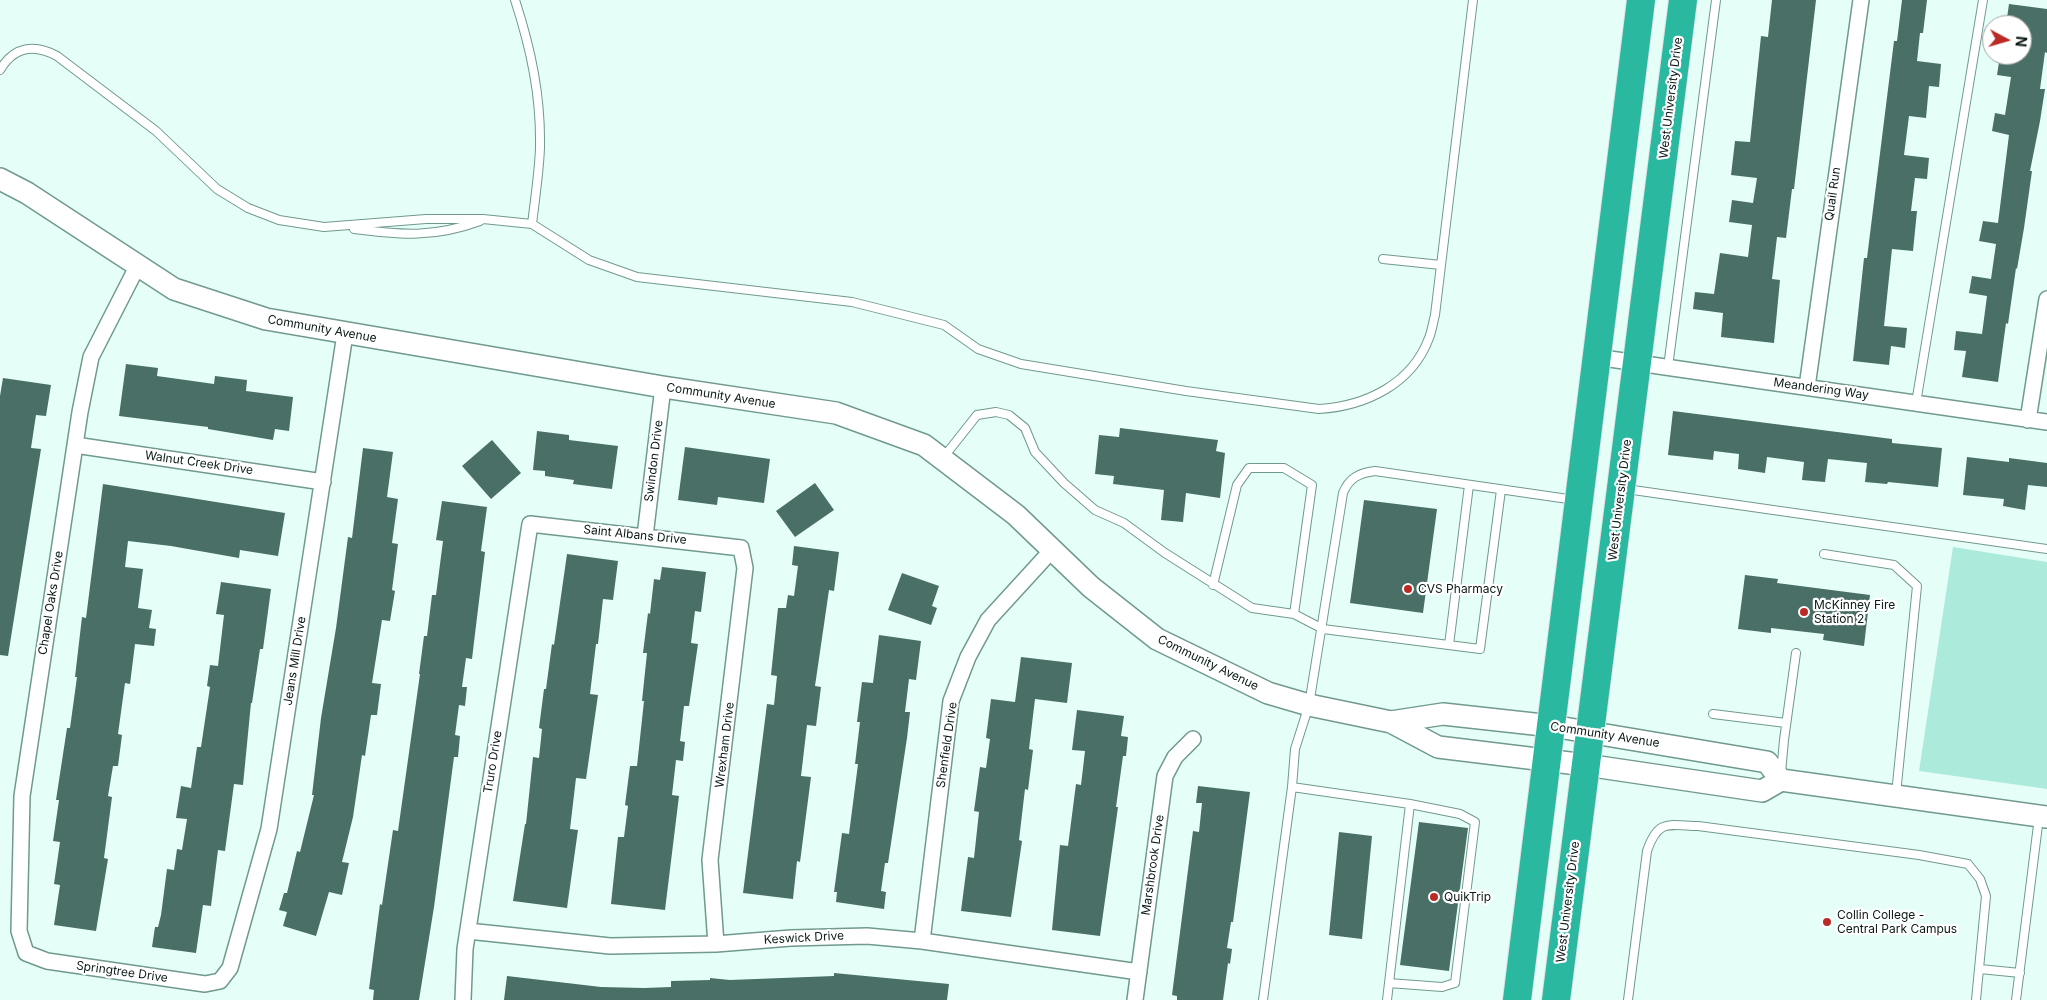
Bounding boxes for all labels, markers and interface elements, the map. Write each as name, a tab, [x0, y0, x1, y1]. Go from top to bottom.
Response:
north arrow	[1982, 15, 2032, 65]
text: N	[2012, 35, 2030, 48]
street label: West University Drive	[1656, 37, 1686, 159]
street label: Quail Run	[1822, 166, 1844, 222]
street label: Community Avenue	[266, 312, 378, 346]
street label: Meandering Way	[1772, 375, 1870, 403]
street label: Community Avenue	[665, 380, 777, 412]
street label: Swindon Drive	[642, 419, 666, 503]
street label: West University Drive	[1605, 439, 1635, 561]
street label: Walnut Creek Drive	[144, 448, 254, 478]
street label: Saint Albans Drive	[583, 522, 687, 548]
street label: Chapel Oaks Drive	[36, 550, 66, 656]
place label: CVS Pharmacy	[1418, 582, 1503, 596]
marker: CVS Pharmacy	[1402, 583, 1414, 595]
place label: McKinney Fire Station 2	[1814, 598, 1895, 626]
marker: McKinney Fire Station 2	[1798, 606, 1810, 618]
street label: Jeans Mill Drive	[281, 615, 309, 707]
street label: Community Avenue	[1155, 632, 1261, 694]
street label: Wrexham Drive	[713, 701, 737, 789]
street label: Shenfield Drive	[934, 701, 960, 789]
street label: Community Avenue	[1549, 719, 1661, 751]
street label: Truro Drive	[481, 730, 505, 794]
street label: Marshbrook Drive	[1139, 814, 1167, 916]
street label: West University Drive	[1553, 841, 1583, 963]
place label: QuikTrip	[1444, 890, 1491, 904]
marker: QuikTrip	[1428, 891, 1440, 903]
place label: Collin College - Central Park Campus	[1837, 908, 1957, 936]
marker: Collin College - Central Park Campus	[1821, 916, 1833, 928]
street label: Keswick Drive	[764, 929, 844, 947]
street label: Springtree Drive	[75, 958, 169, 986]

